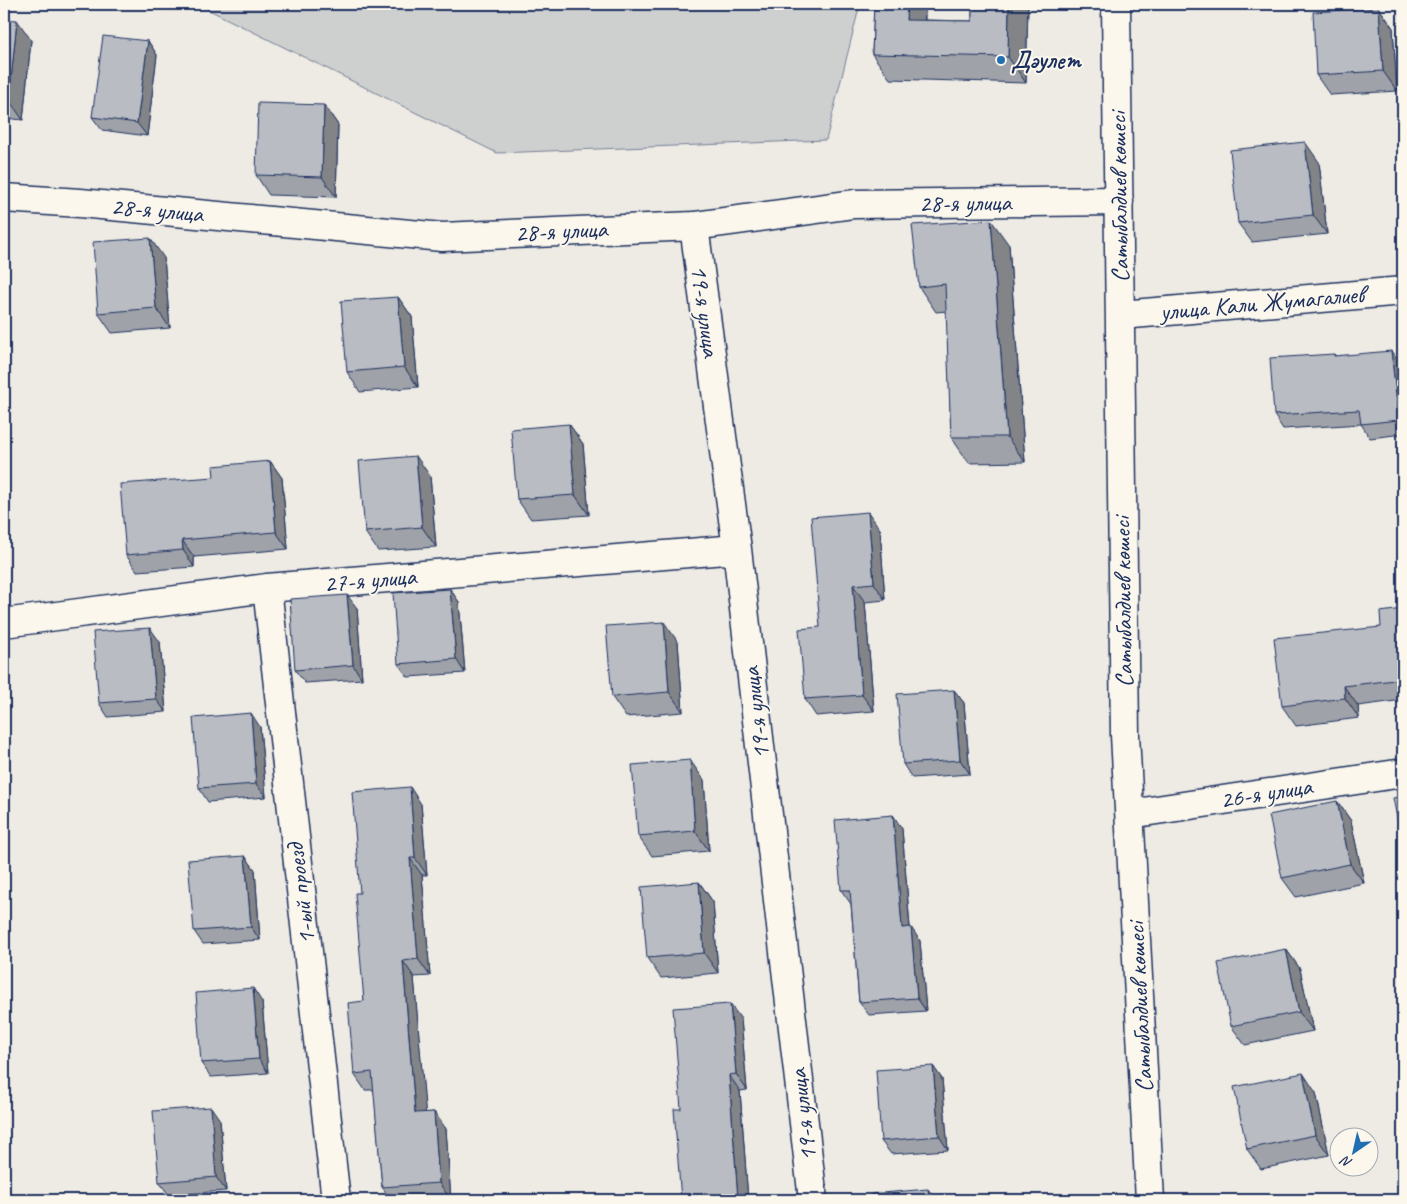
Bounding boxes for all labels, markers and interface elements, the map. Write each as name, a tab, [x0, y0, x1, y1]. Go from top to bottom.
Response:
place label: Дәулет	[1011, 44, 1082, 76]
marker: Дәулет	[995, 54, 1007, 66]
street label: Сатыбалдиев көшесі	[1101, 108, 1136, 283]
street label: 28-я улица	[918, 186, 1014, 220]
street label: 28-я улица	[110, 190, 207, 230]
street label: 28-я улица	[514, 212, 610, 249]
street label: 19-я улица	[683, 263, 728, 361]
street label: улица Кали Жумагалиев	[1157, 278, 1372, 328]
street label: Сатыбалдиев көшесі	[1105, 513, 1140, 688]
street label: 27-я улица	[323, 560, 420, 600]
street label: 19-я улица	[734, 663, 778, 761]
street label: 26-я улица	[1218, 770, 1316, 816]
street label: 1-ый проезд	[279, 840, 323, 946]
street label: Сатыбалдиев көшесі	[1119, 917, 1160, 1093]
street label: 19-я улица	[781, 1065, 825, 1163]
north arrow	[1330, 1126, 1380, 1176]
text: N	[1337, 1152, 1355, 1172]

